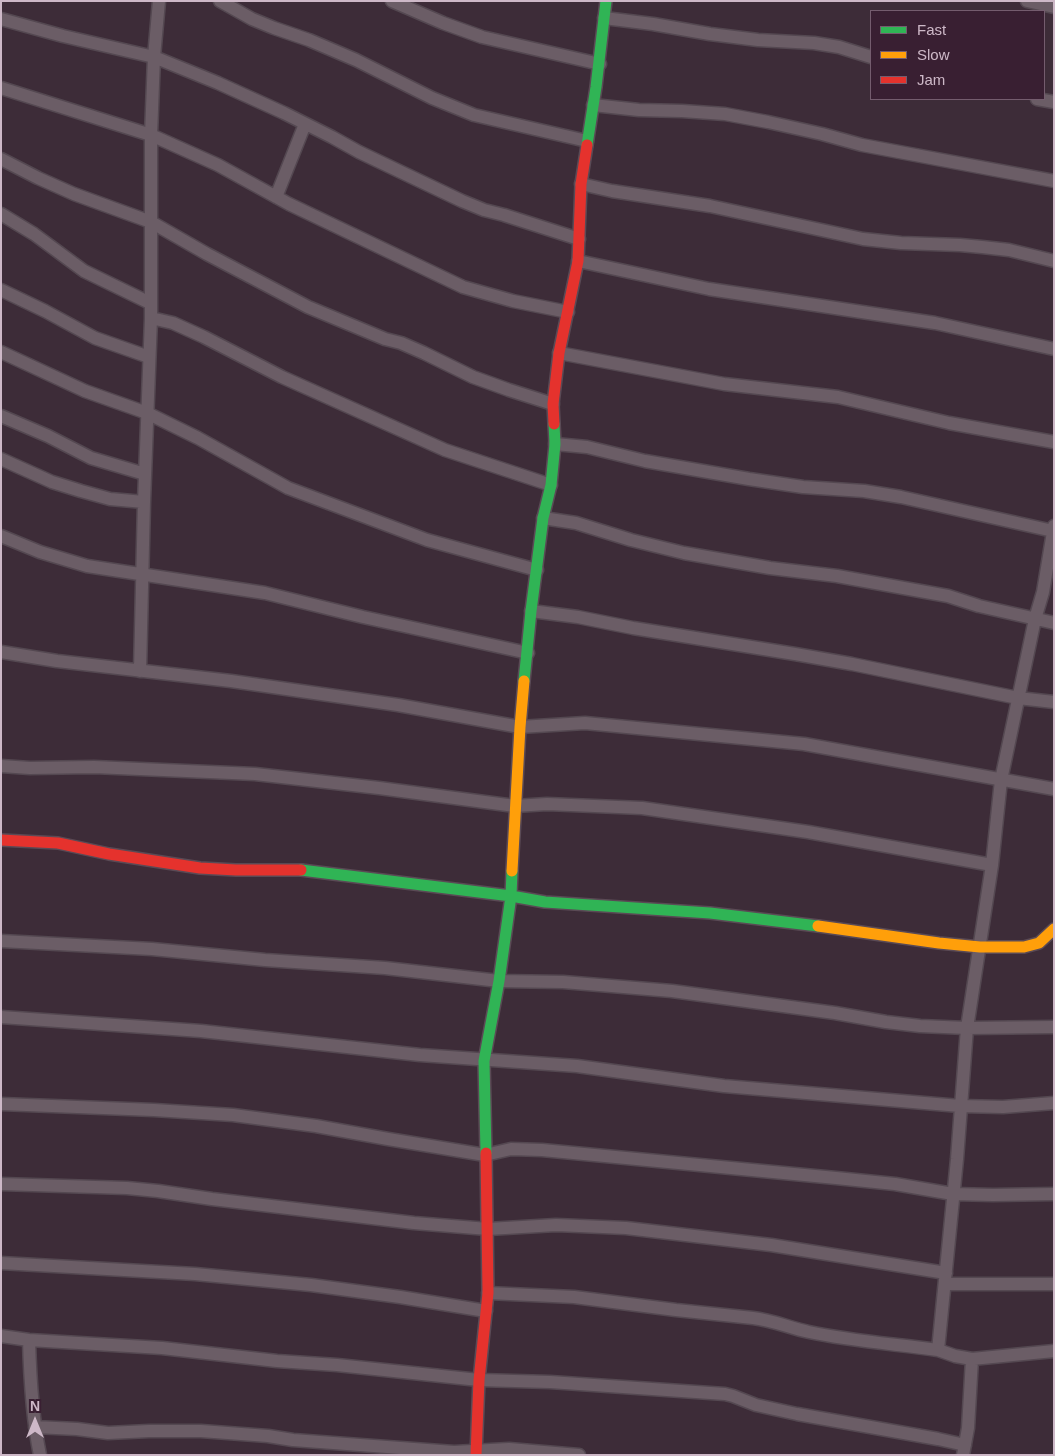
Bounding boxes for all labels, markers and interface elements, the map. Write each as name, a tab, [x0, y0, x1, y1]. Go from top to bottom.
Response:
legend	[870, 10, 1045, 100]
text: Fast	[917, 21, 946, 38]
text: Slow	[917, 46, 950, 63]
text: Jam	[917, 71, 945, 88]
north arrow	[10, 1396, 60, 1446]
text: N	[30, 1398, 40, 1414]

